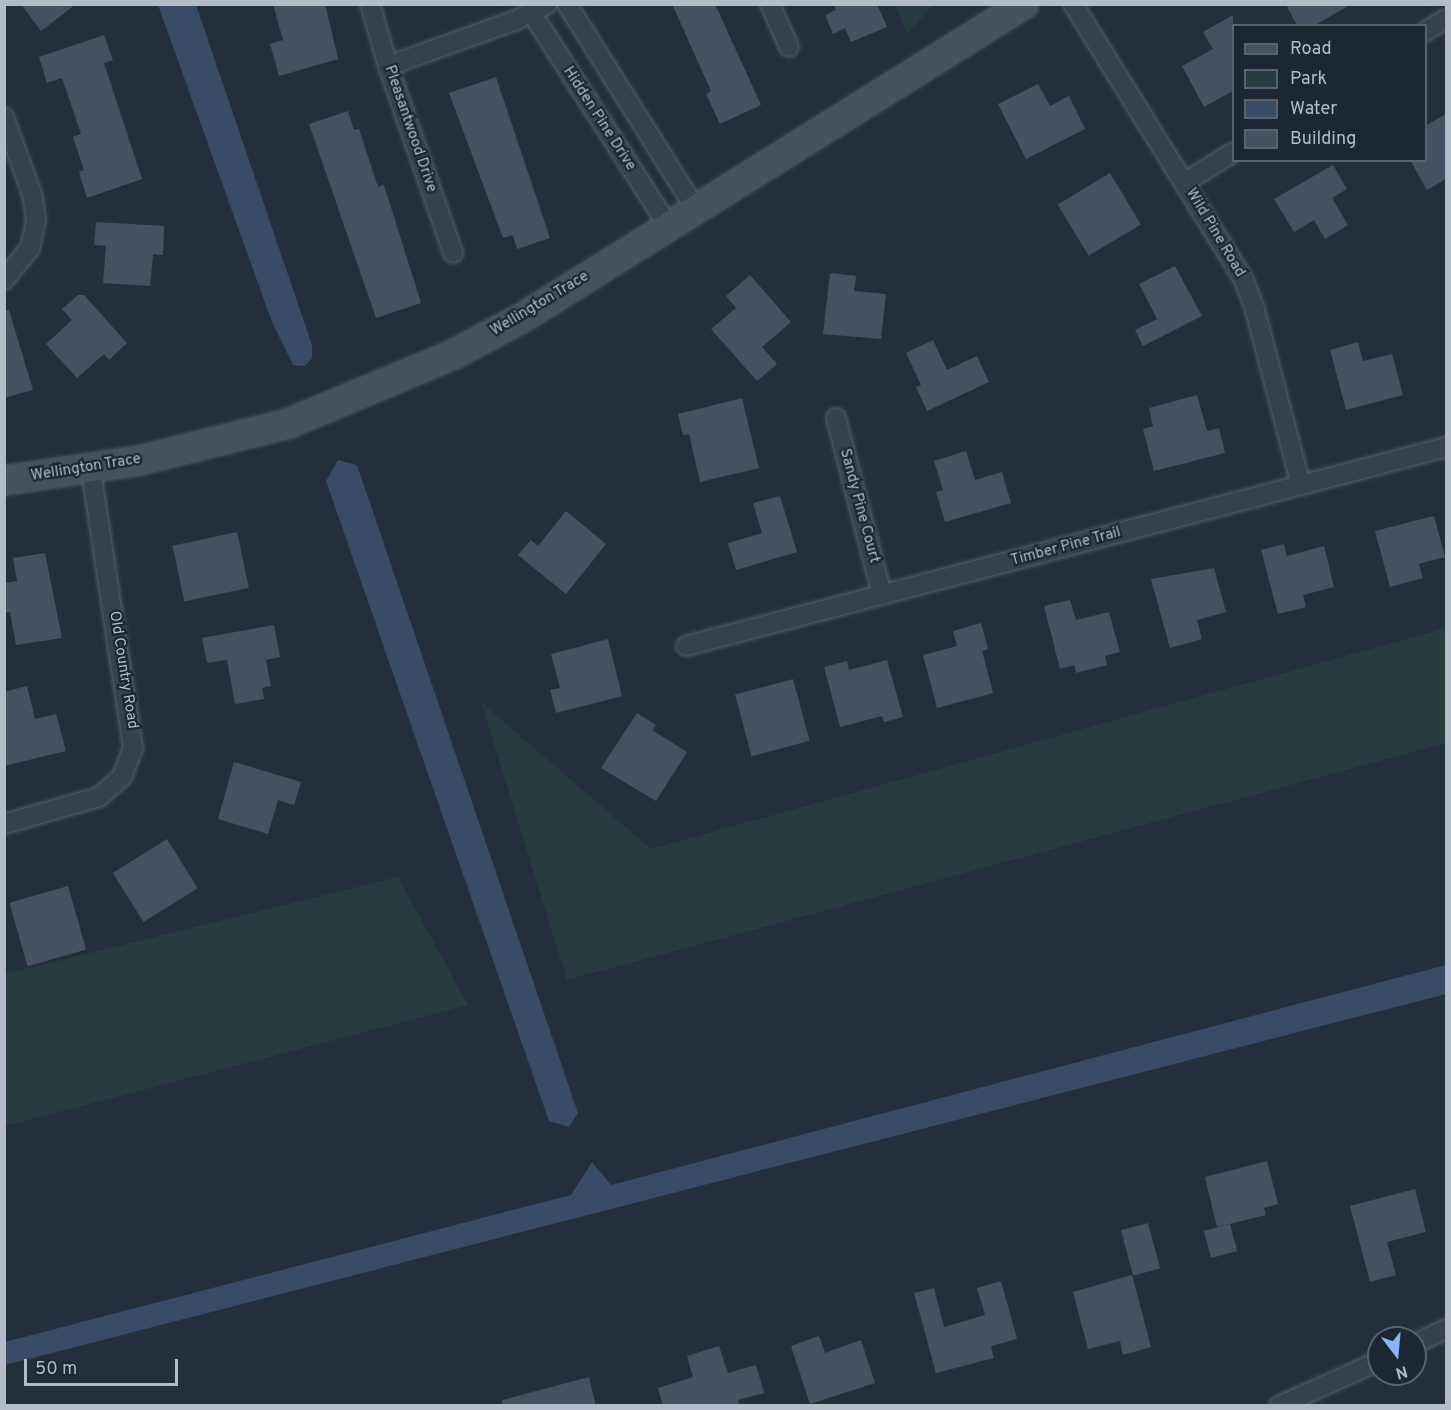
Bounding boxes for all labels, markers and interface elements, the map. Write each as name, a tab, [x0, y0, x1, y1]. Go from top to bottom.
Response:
legend	[1232, 24, 1427, 162]
text: Road	[1290, 38, 1332, 61]
street label: Pleasantwood Drive	[380, 63, 440, 195]
street label: Hidden Pine Drive	[559, 64, 639, 174]
text: Park	[1290, 68, 1327, 91]
text: Water	[1290, 98, 1337, 121]
text: Building	[1290, 128, 1356, 151]
street label: Wild Pine Road	[1181, 185, 1249, 281]
street label: Wellington Trace	[487, 268, 593, 340]
street label: Sandy Pine Court	[835, 447, 883, 565]
street label: Wellington Trace	[29, 450, 143, 486]
street label: Timber Pine Trail	[1009, 524, 1123, 570]
street label: Old Country Road	[105, 610, 141, 730]
north arrow	[1367, 1326, 1427, 1386]
scale bar	[27, 1347, 182, 1385]
text: 50 m	[35, 1358, 77, 1381]
text: N	[1393, 1360, 1410, 1383]

